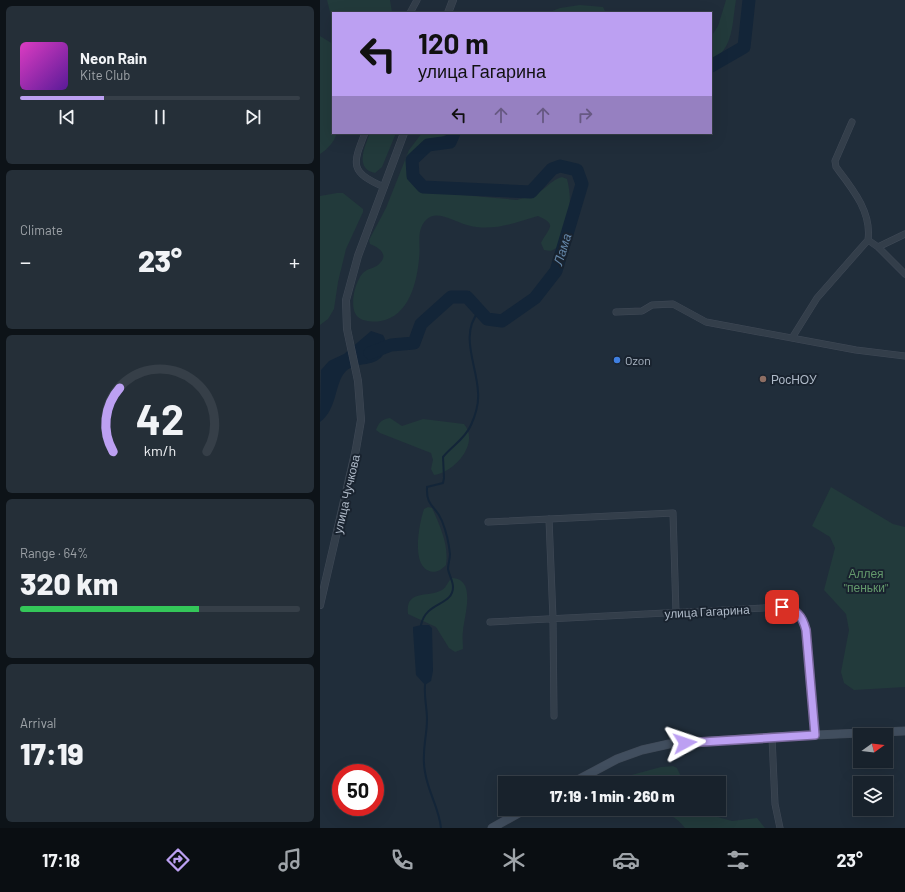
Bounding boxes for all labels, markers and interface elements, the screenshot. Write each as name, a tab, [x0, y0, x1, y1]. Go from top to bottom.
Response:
text: 120 m	[418, 26, 489, 60]
icon: left	[352, 28, 404, 80]
text: Neon Rain	[80, 49, 147, 67]
text: улица Гагарина	[418, 60, 546, 82]
text: Kite Club	[80, 67, 130, 83]
icon: left	[448, 104, 470, 126]
icon: ahead	[490, 104, 512, 126]
icon: ahead	[532, 104, 554, 126]
icon: right	[574, 104, 596, 126]
icon: previous	[56, 106, 78, 128]
icon: pause	[149, 106, 171, 128]
icon: next	[242, 106, 264, 128]
text: Climate	[20, 222, 63, 238]
water label: Лама	[549, 231, 574, 268]
text: 23°	[138, 242, 182, 278]
text: −	[20, 248, 31, 274]
text: +	[289, 248, 300, 274]
place label: Ozon	[625, 353, 651, 367]
marker: Ozon	[612, 355, 622, 365]
place label: РосНОУ	[771, 372, 817, 386]
marker: РосНОУ	[758, 374, 768, 384]
text: 42	[136, 393, 184, 443]
text: km/h	[144, 442, 176, 459]
street label: улица Чучкова	[330, 453, 363, 535]
text: Range · 64%	[20, 545, 88, 561]
text: 320 km	[20, 565, 118, 601]
park label: Аллея "пеньки"	[844, 566, 888, 594]
pin	[765, 590, 799, 624]
icon: arrive	[771, 596, 793, 618]
street label: улица Гагарина	[664, 602, 750, 621]
text: Arrival	[20, 715, 56, 731]
position arrow	[664, 722, 706, 764]
north arrow	[853, 728, 893, 768]
map controls	[853, 728, 893, 816]
text: 17:19	[20, 735, 84, 771]
speed limit sign: 50	[332, 764, 384, 816]
button: layers	[853, 776, 893, 816]
text: 17:19 · 1 min · 260 m	[550, 787, 674, 805]
icon: directions	[164, 846, 192, 874]
icon: music	[276, 846, 304, 874]
icon: phone	[388, 846, 416, 874]
icon: climate	[500, 846, 528, 874]
icon: car	[612, 846, 640, 874]
icon: filters	[724, 846, 752, 874]
text: 17:18	[42, 849, 80, 871]
text: 23°	[837, 849, 863, 871]

